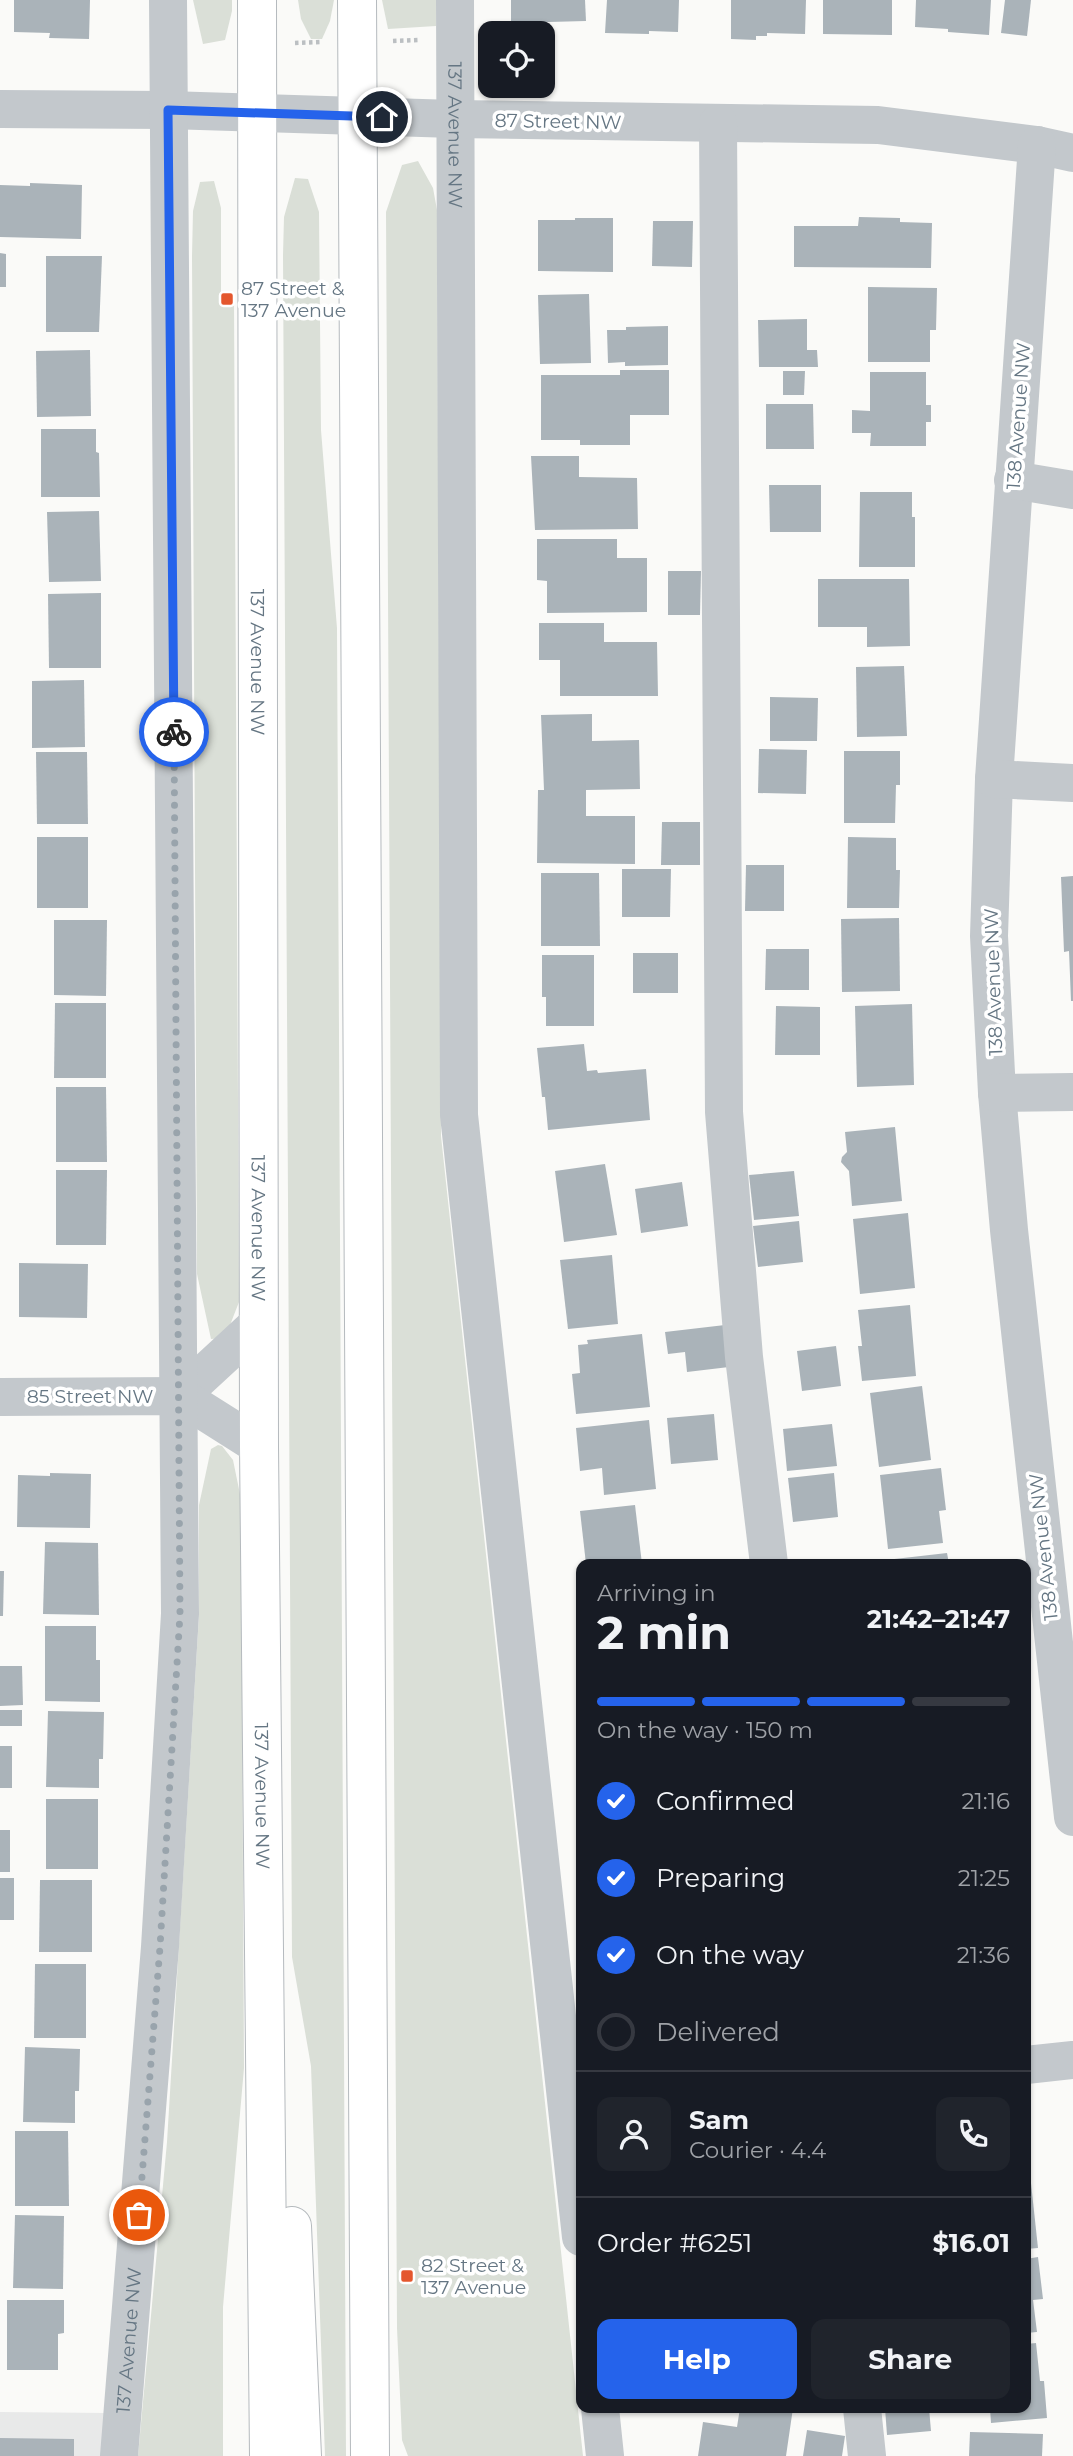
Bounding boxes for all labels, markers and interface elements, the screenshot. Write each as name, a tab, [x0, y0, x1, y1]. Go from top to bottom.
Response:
map controls	[478, 21, 555, 98]
button: locate	[478, 21, 555, 98]
street label: 137 Avenue NW	[443, 62, 467, 208]
pin	[352, 87, 412, 147]
icon: home	[363, 98, 401, 136]
street label: 87 Street NW	[494, 109, 622, 134]
place label: 87 Street & 137 Avenue	[241, 277, 346, 322]
marker: 87 Street & 137 Avenue	[219, 291, 235, 307]
street label: 138 Avenue NW	[1002, 342, 1035, 490]
street label: 137 Avenue NW	[246, 589, 269, 735]
courier	[139, 697, 209, 767]
icon: bike	[155, 713, 193, 751]
street label: 138 Avenue NW	[979, 908, 1008, 1056]
street label: 137 Avenue NW	[247, 1155, 270, 1301]
street label: 85 Street NW	[27, 1385, 153, 1408]
street label: 138 Avenue NW	[1024, 1472, 1063, 1622]
text: Arriving in	[597, 1579, 716, 1607]
text: 21:42–21:47	[867, 1603, 1010, 1635]
text: 2 min	[597, 1604, 731, 1661]
text: On the way · 150 m	[597, 1716, 813, 1744]
street label: 137 Avenue NW	[250, 1723, 274, 1869]
icon: check	[597, 1782, 635, 1820]
text: Confirmed	[656, 1785, 795, 1817]
text: 21:16	[961, 1787, 1010, 1815]
icon: check	[597, 1859, 635, 1897]
text: Preparing	[656, 1862, 785, 1894]
text: 21:25	[958, 1864, 1010, 1892]
icon: check	[597, 1936, 635, 1974]
text: On the way	[656, 1939, 804, 1971]
text: 21:36	[957, 1941, 1010, 1969]
text: Delivered	[656, 2016, 780, 2048]
button: person	[597, 2097, 671, 2171]
button: phone	[936, 2097, 1010, 2171]
text: Sam	[689, 2104, 749, 2136]
text: Courier · 4.4	[689, 2136, 826, 2164]
pin	[109, 2185, 169, 2245]
icon: bag	[120, 2196, 158, 2234]
text: Order #6251	[597, 2227, 752, 2259]
text: $16.01	[932, 2227, 1010, 2259]
place label: 82 Street & 137 Avenue	[421, 2254, 526, 2299]
street label: 137 Avenue NW	[111, 2266, 146, 2414]
marker: 82 Street & 137 Avenue	[399, 2268, 415, 2284]
button: Help	[597, 2319, 797, 2399]
button: Share	[811, 2319, 1010, 2399]

